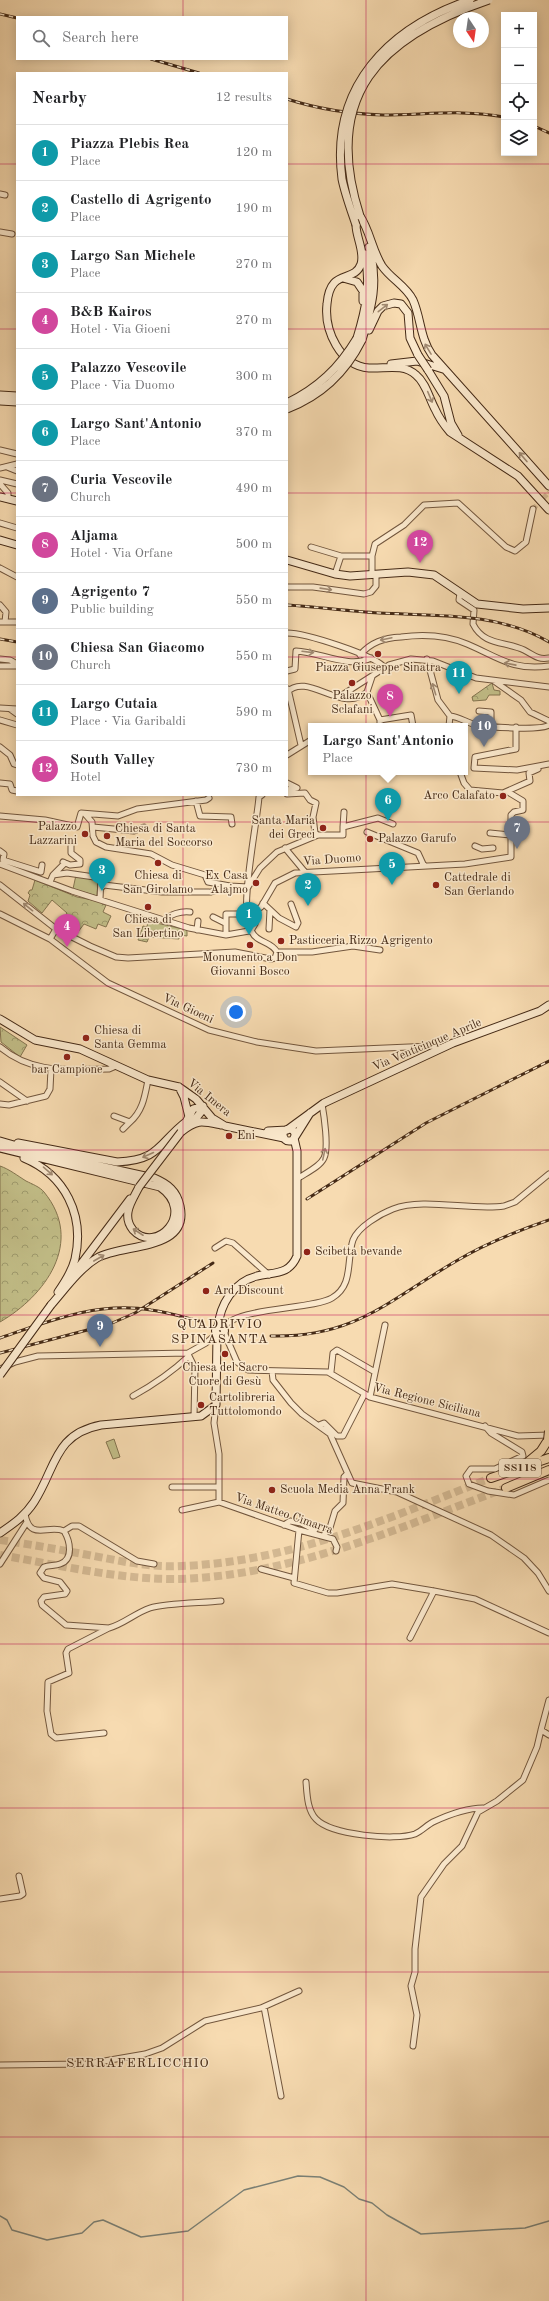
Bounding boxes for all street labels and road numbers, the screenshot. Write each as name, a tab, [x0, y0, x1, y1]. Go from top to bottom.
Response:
street label: Via Duomo	[302, 852, 362, 868]
street label: Via Gioeni	[161, 992, 215, 1026]
street label: Via Venticinque Aprile	[371, 1016, 484, 1073]
street label: Via Imera	[185, 1077, 233, 1119]
street label: Via Regione Siciliana	[372, 1382, 482, 1420]
road number: SS118	[499, 1459, 541, 1477]
street label: Via Matteo Cimarra	[233, 1492, 335, 1536]

